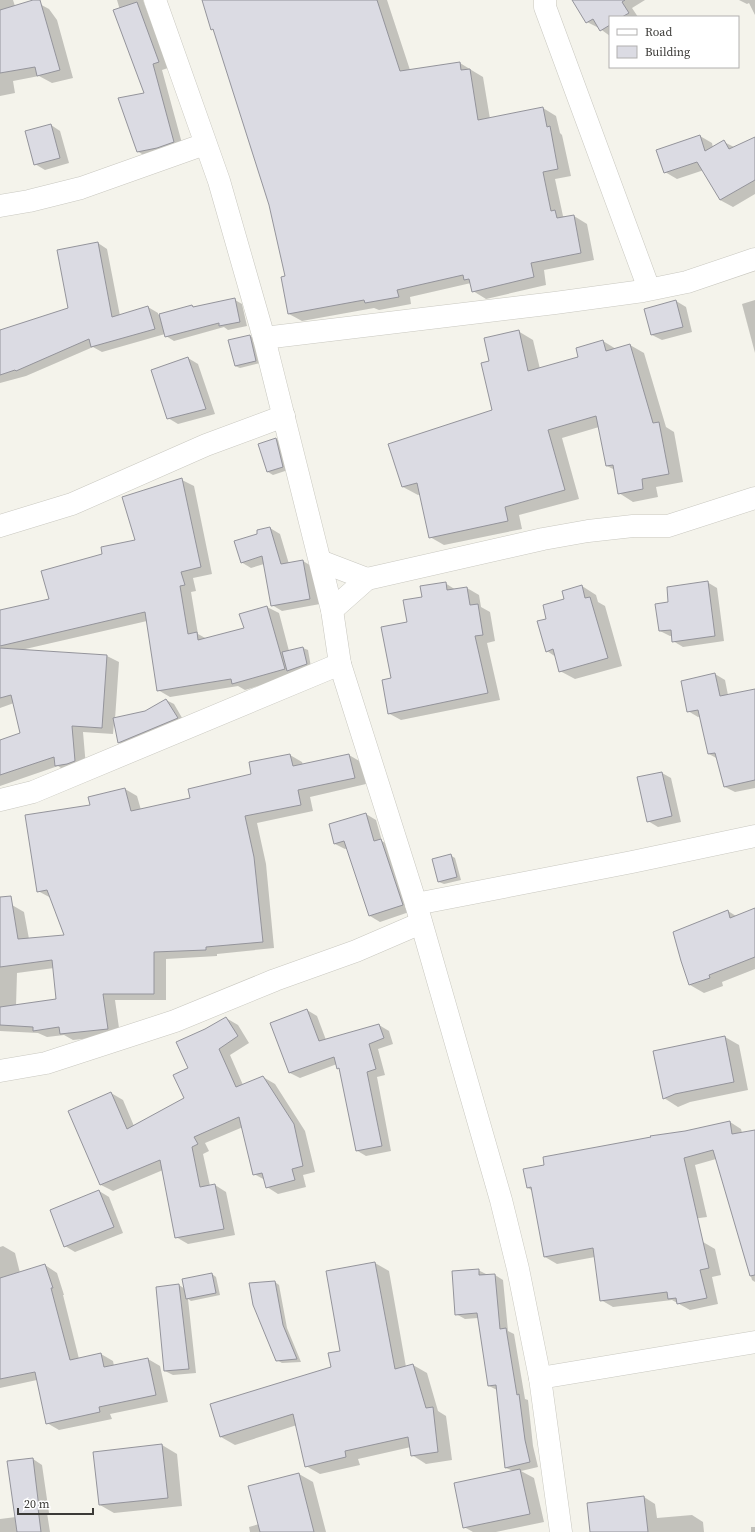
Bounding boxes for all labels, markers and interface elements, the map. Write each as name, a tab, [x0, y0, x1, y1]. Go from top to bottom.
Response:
legend	[609, 16, 739, 68]
text: Road	[645, 24, 672, 40]
text: Building	[645, 44, 690, 60]
scale bar	[18, 1490, 93, 1516]
text: 20 m	[24, 1496, 50, 1512]

